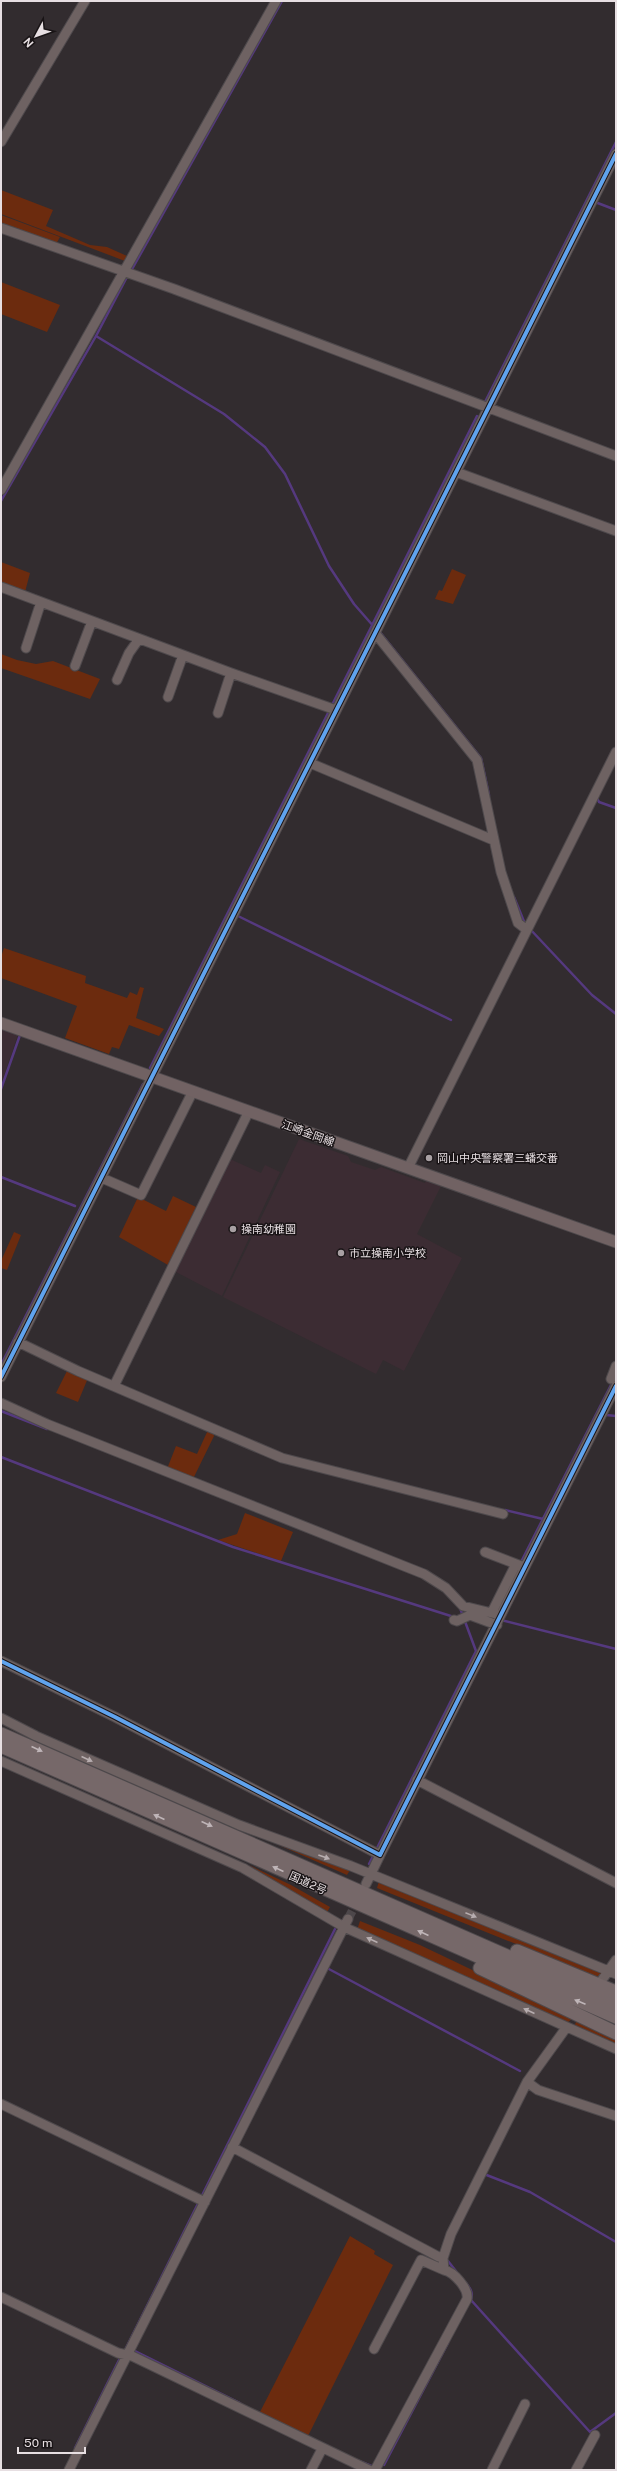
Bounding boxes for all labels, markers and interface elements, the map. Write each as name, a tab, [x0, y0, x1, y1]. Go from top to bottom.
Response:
north arrow	[16, 16, 56, 56]
text: N	[21, 35, 36, 50]
street label: 江崎金岡線	[280, 1118, 336, 1148]
place label: 岡山中央警察署三蟠交番	[437, 1152, 558, 1164]
marker: 岡山中央警察署三蟠交番	[424, 1153, 434, 1163]
place label: 操南幼稚園	[241, 1223, 296, 1235]
marker: 操南幼稚園	[228, 1224, 238, 1234]
place label: 市立操南小学校	[349, 1247, 426, 1259]
marker: 市立操南小学校	[336, 1248, 346, 1258]
one-way arrow	[31, 1747, 43, 1753]
one-way arrow	[81, 1756, 93, 1762]
one-way arrow	[154, 1814, 165, 1820]
one-way arrow	[201, 1821, 213, 1827]
one-way arrow	[319, 1854, 331, 1860]
one-way arrow	[272, 1866, 284, 1873]
street label: 国道2号	[287, 1869, 329, 1897]
one-way arrow	[465, 1913, 477, 1919]
one-way arrow	[417, 1930, 428, 1936]
one-way arrow	[367, 1937, 378, 1943]
one-way arrow	[575, 1999, 586, 2005]
one-way arrow	[523, 2008, 535, 2014]
scale bar	[18, 2429, 85, 2455]
text: 50 m	[24, 2436, 52, 2450]

